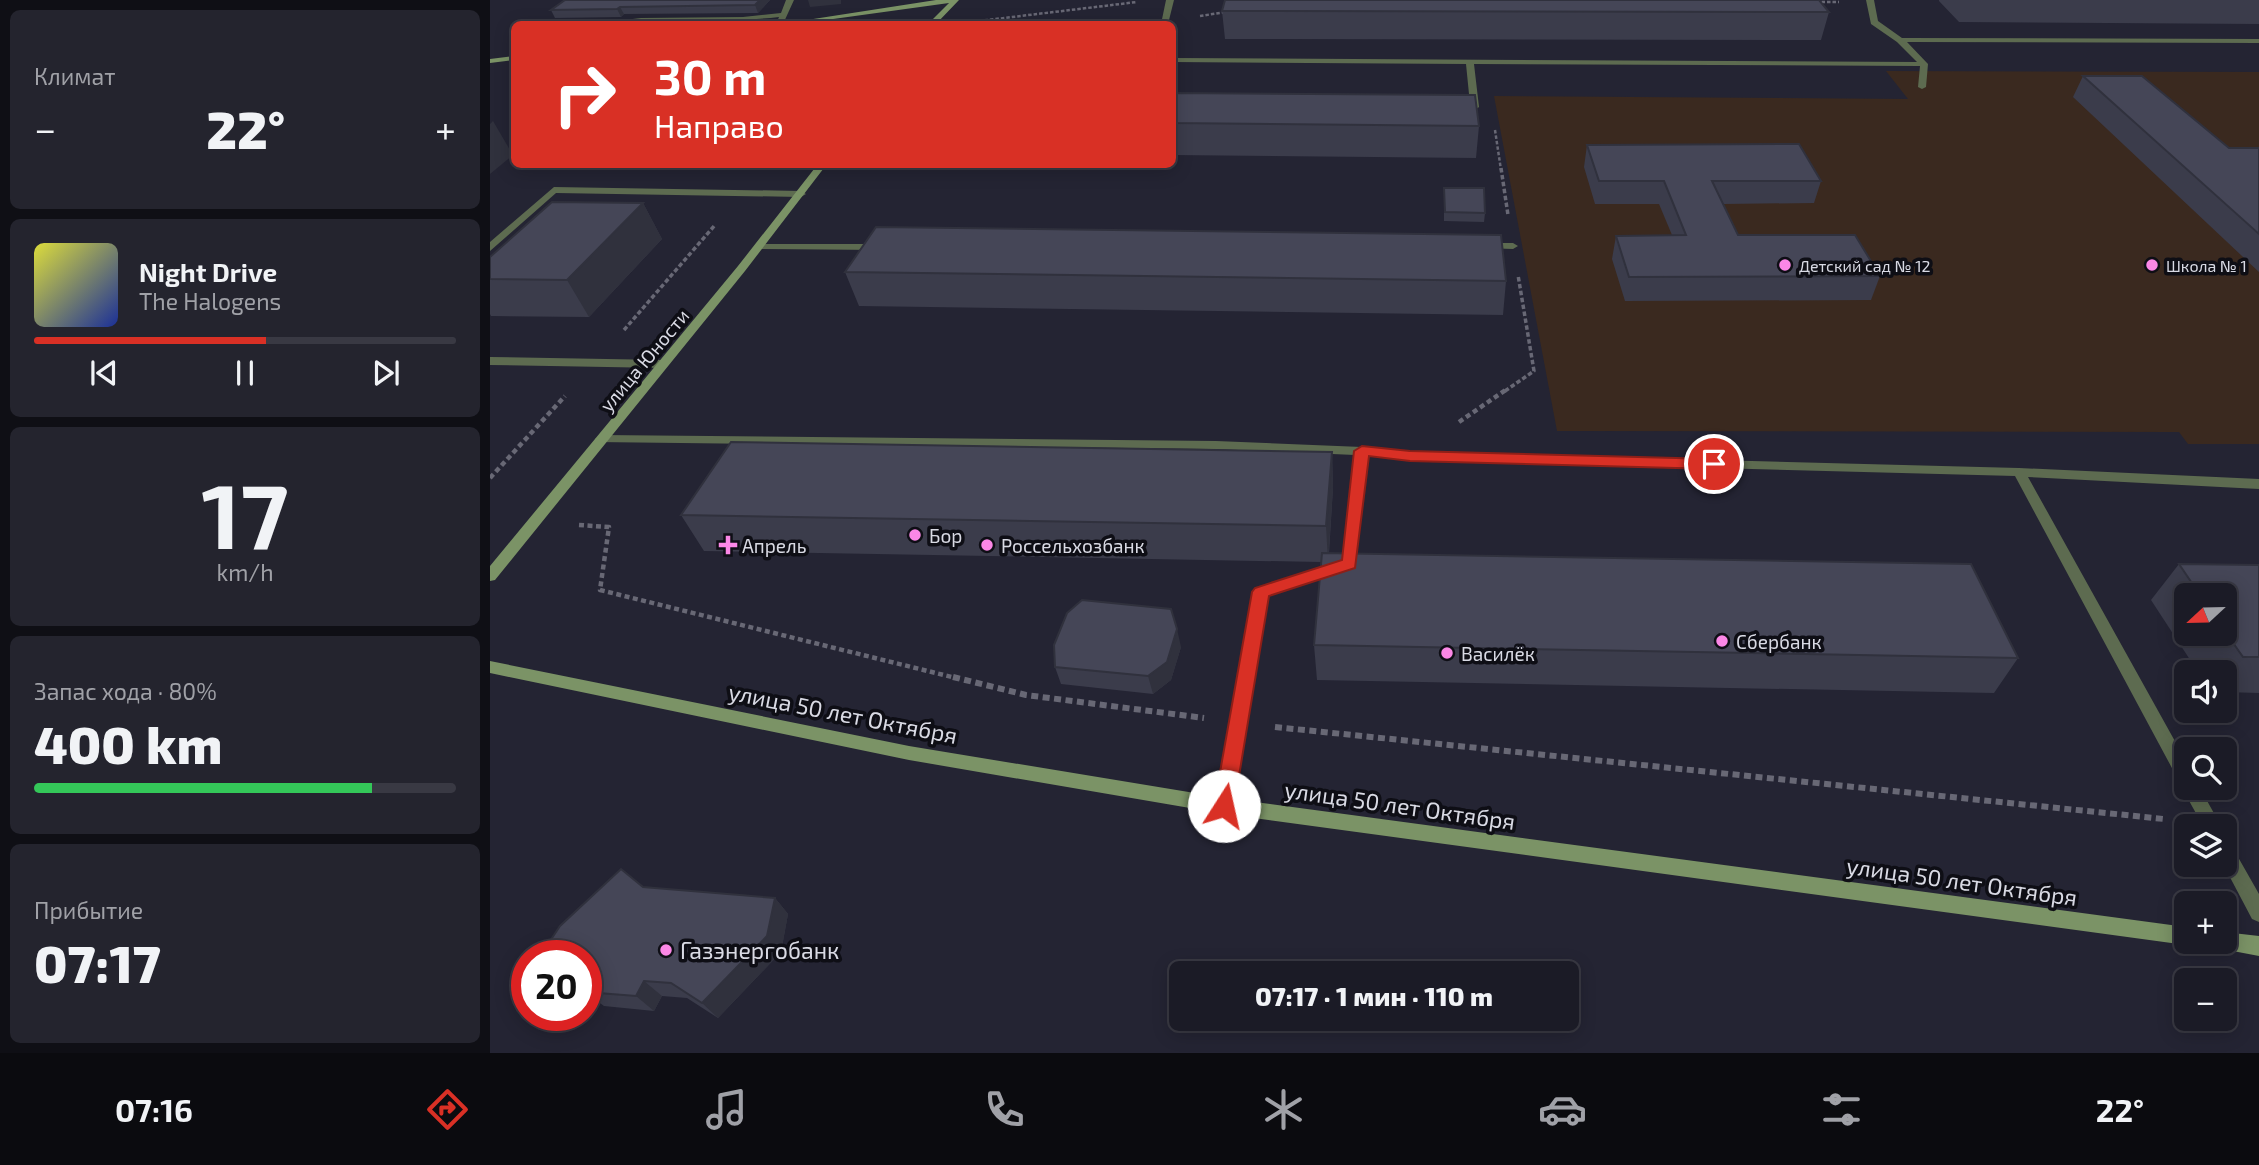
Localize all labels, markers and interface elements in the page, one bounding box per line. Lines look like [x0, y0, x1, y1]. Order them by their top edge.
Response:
text: 30 m [654, 46, 766, 105]
icon: right [539, 49, 630, 140]
text: Климат [34, 62, 115, 90]
text: 22° [206, 97, 285, 159]
text: − [34, 105, 56, 151]
text: + [435, 105, 456, 151]
text: Направо [654, 106, 784, 144]
text: Night Drive [139, 256, 277, 287]
place label: Детский сад № 12 [1799, 256, 1931, 275]
place label: Школа № 1 [2166, 256, 2247, 275]
marker: Детский сад № 12 [1777, 257, 1793, 273]
marker: Школа № 1 [2144, 257, 2160, 273]
text: The Halogens [139, 287, 281, 315]
street label: улица Юности [594, 304, 694, 417]
icon: previous [85, 354, 123, 392]
icon: pause [226, 354, 264, 392]
icon: next [367, 354, 405, 392]
pin [1684, 434, 1744, 494]
icon: arrive [1695, 445, 1733, 483]
text: 17 [201, 458, 289, 567]
place label: Бор [929, 524, 962, 547]
marker: Бор [907, 527, 923, 543]
place label: Апрель [742, 534, 807, 557]
place label: Россельхозбанк [1001, 534, 1145, 557]
marker: Апрель [720, 537, 736, 553]
marker: Россельхозбанк [979, 537, 995, 553]
text: km/h [216, 558, 274, 586]
north arrow [2174, 583, 2236, 646]
map controls [2174, 583, 2237, 1031]
place label: Сбербанк [1736, 630, 1822, 653]
marker: Сбербанк [1714, 633, 1730, 649]
place label: Василёк [1461, 642, 1535, 665]
marker: Василёк [1439, 645, 1455, 661]
button: sound [2174, 660, 2237, 723]
text: Запас хода · 80% [34, 677, 217, 705]
street label: улица 50 лет Октября [726, 677, 960, 750]
text: 400 km [34, 712, 222, 774]
button: search [2174, 737, 2237, 800]
position arrow [1187, 769, 1261, 843]
street label: улица 50 лет Октября [1283, 775, 1517, 836]
button: layers [2174, 814, 2237, 877]
street label: улица 50 лет Октября [1845, 851, 2079, 912]
button: + [2174, 891, 2237, 954]
text: Прибытие [34, 896, 143, 924]
text: 07:17 [34, 931, 161, 993]
place label: Газэнергобанк [680, 936, 839, 964]
speed limit sign: 20 [511, 940, 602, 1031]
marker: Газэнергобанк [658, 942, 674, 958]
button: − [2174, 968, 2237, 1031]
text: 07:17 · 1 мин · 110 m [1255, 980, 1493, 1011]
icon: directions [423, 1085, 472, 1134]
icon: music [702, 1085, 751, 1134]
icon: phone [980, 1085, 1029, 1134]
icon: climate [1259, 1085, 1308, 1134]
icon: car [1538, 1085, 1587, 1134]
icon: filters [1817, 1085, 1866, 1134]
text: 07:16 [115, 1090, 193, 1128]
text: 22° [2096, 1090, 2144, 1128]

